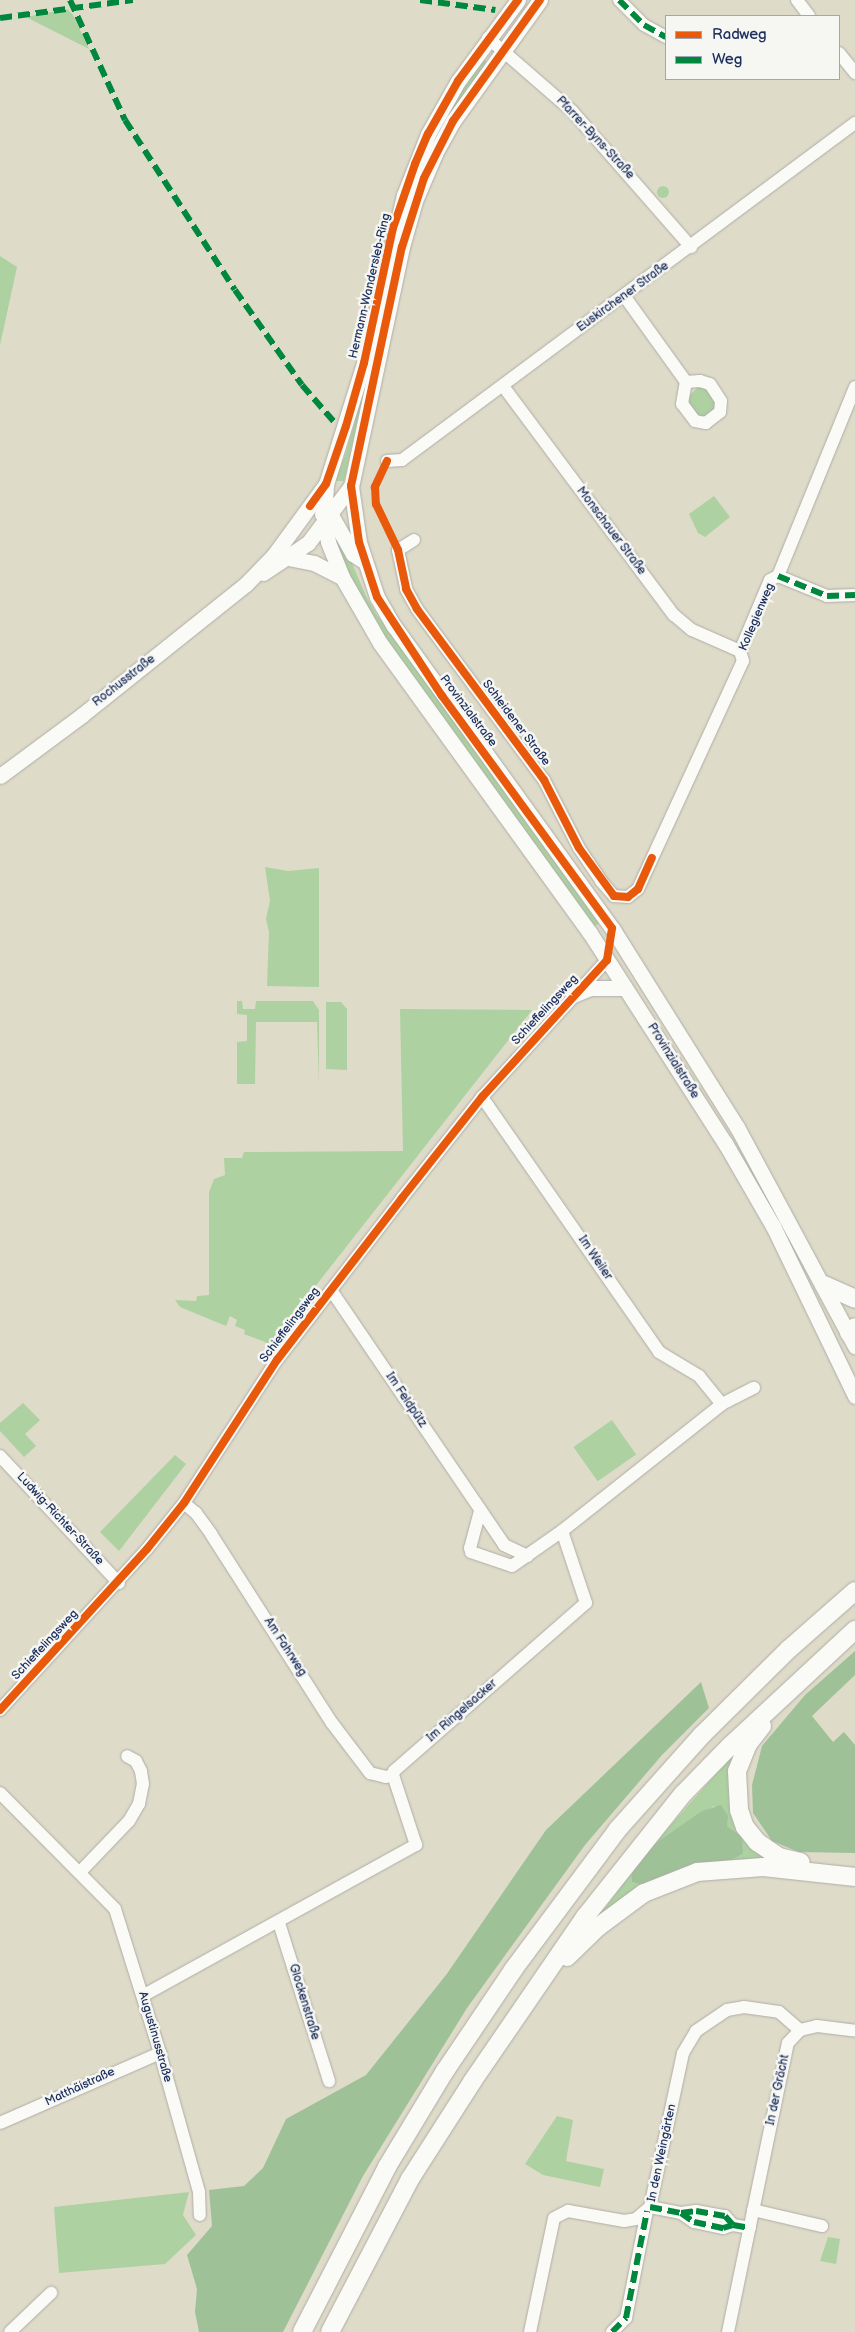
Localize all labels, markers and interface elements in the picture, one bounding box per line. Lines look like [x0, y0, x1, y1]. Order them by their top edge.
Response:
legend [665, 15, 840, 80]
text: Radweg [712, 25, 767, 44]
text: Weg [712, 50, 742, 69]
street label: Pfarrer-Byns-Straße [553, 94, 637, 182]
street label: Hermann-Wandersleb-Ring [346, 212, 394, 360]
street label: Euskirchener Straße [574, 259, 672, 335]
street label: Monschauer Straße [573, 484, 649, 578]
street label: Kollegienweg [736, 581, 778, 653]
street label: Rochusstraße [90, 652, 158, 710]
street label: Provinzialstraße [436, 672, 500, 750]
street label: Schleidener Straße [479, 677, 553, 769]
street label: Schieffelingsweg [509, 972, 581, 1048]
street label: Provinzialstraße [644, 1021, 702, 1101]
street label: Im Weiler [575, 1233, 615, 1283]
street label: Schieffelingsweg [257, 1285, 323, 1365]
street label: Im Feldpütz [382, 1370, 430, 1430]
street label: Ludwig-Richter-Straße [13, 1470, 107, 1568]
street label: Schieffelingsweg [9, 1607, 81, 1683]
street label: Am Fahrweg [261, 1615, 309, 1679]
street label: Im Ringelsacker [424, 1677, 500, 1745]
street label: Glockenstraße [286, 1962, 322, 2042]
street label: Augustinusstraße [135, 1990, 175, 2084]
street label: In der Grächt [763, 2053, 793, 2127]
street label: Matthäistraße [43, 2065, 117, 2109]
street label: In den Weingärten [645, 2103, 679, 2203]

